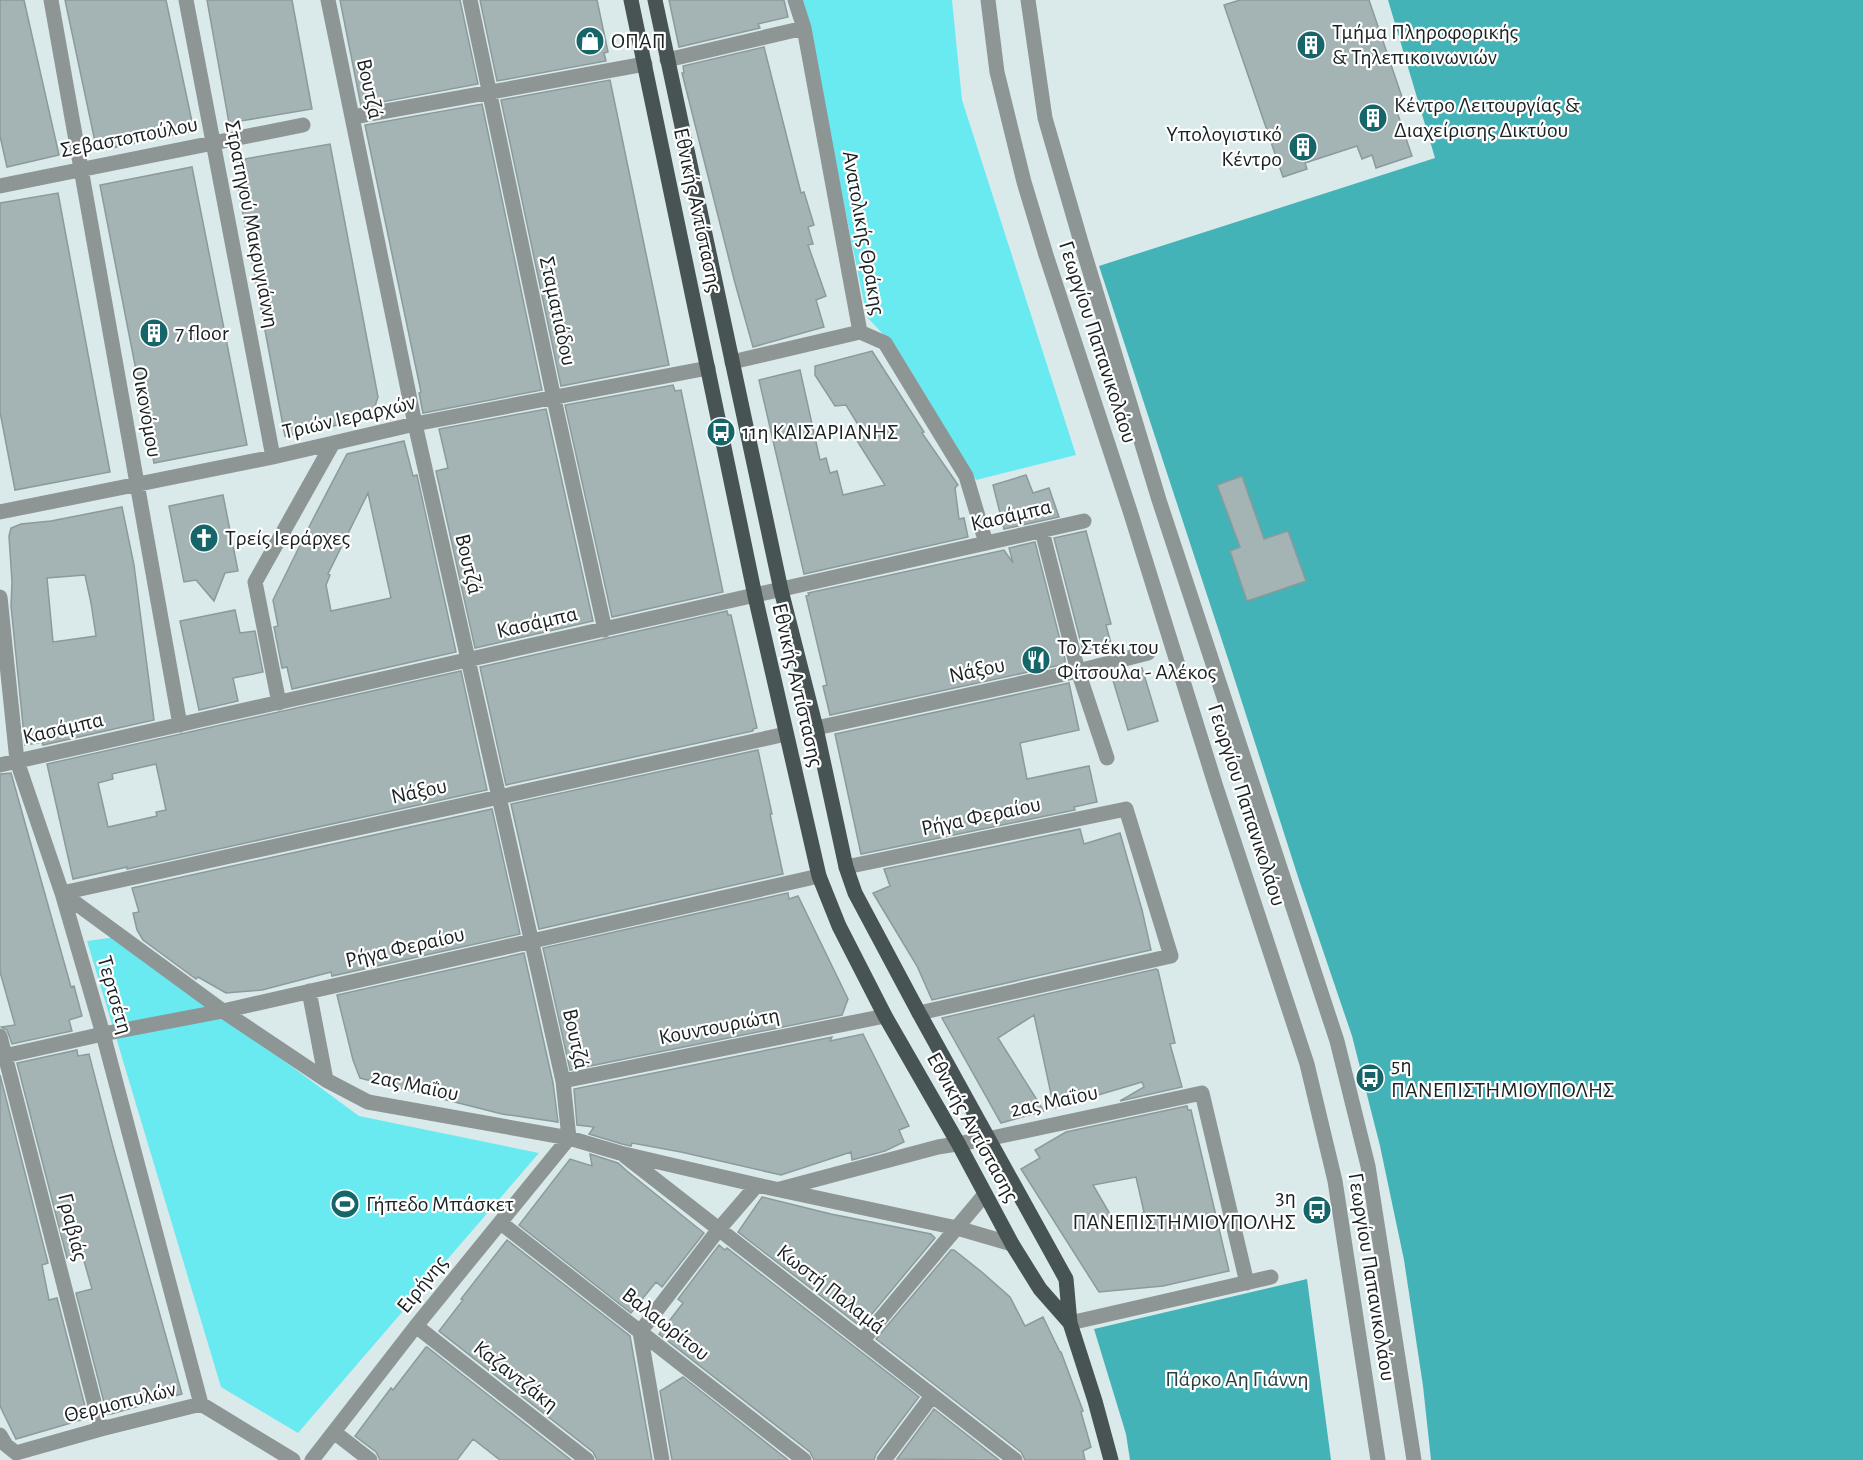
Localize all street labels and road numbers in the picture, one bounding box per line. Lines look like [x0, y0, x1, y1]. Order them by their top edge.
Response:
street label: Βουτζά [353, 57, 387, 121]
street label: Σεβαστοπούλου [58, 113, 200, 161]
street label: Στρατηγού Μακρυγιάννη [221, 118, 283, 330]
street label: Εθνικής Αντίστασης [670, 126, 726, 294]
street label: Ανατολικής Θράκης [839, 149, 889, 317]
street label: Γεωργίου Παπανικολάου [1055, 238, 1141, 446]
street label: Σταματιάδου [536, 254, 580, 368]
street label: Οικονόμου [128, 365, 166, 459]
street label: Τριών Ιεραρχών [280, 391, 418, 443]
street label: Κασάμπα [968, 495, 1054, 535]
street label: Βουτζά [451, 532, 487, 596]
street label: Εθνικής Αντίστασης [768, 601, 828, 769]
street label: Κασάμπα [494, 602, 580, 642]
street label: Νάξου [947, 653, 1007, 688]
street label: Γεωργίου Παπανικολάου [1204, 701, 1290, 909]
street label: Κασάμπα [20, 708, 106, 748]
street label: Νάξου [389, 774, 449, 809]
street label: Ρήγα Φεραίου [919, 793, 1043, 839]
street label: Ρήγα Φεραίου [343, 923, 467, 971]
street label: Τερτσέτη [93, 953, 137, 1037]
street label: Κουντουριώτη [657, 1004, 781, 1048]
street label: Βουτζά [559, 1007, 593, 1071]
street label: Εθνικής Αντίστασης [923, 1048, 1023, 1206]
street label: 2ας Μαΐου [369, 1065, 461, 1105]
street label: 2ας Μαΐου [1008, 1081, 1100, 1121]
street label: Γεωργίου Παπανικολάου [1345, 1171, 1399, 1383]
street label: Γραβιάς [54, 1191, 92, 1263]
street label: Κωστή Παλαμά [773, 1240, 889, 1338]
street label: Ειρήνης [392, 1251, 452, 1317]
street label: Βαλαωρίτου [618, 1283, 714, 1365]
street label: Καζαντζάκη [469, 1336, 563, 1416]
street label: Θερμοπυλών [62, 1377, 178, 1427]

